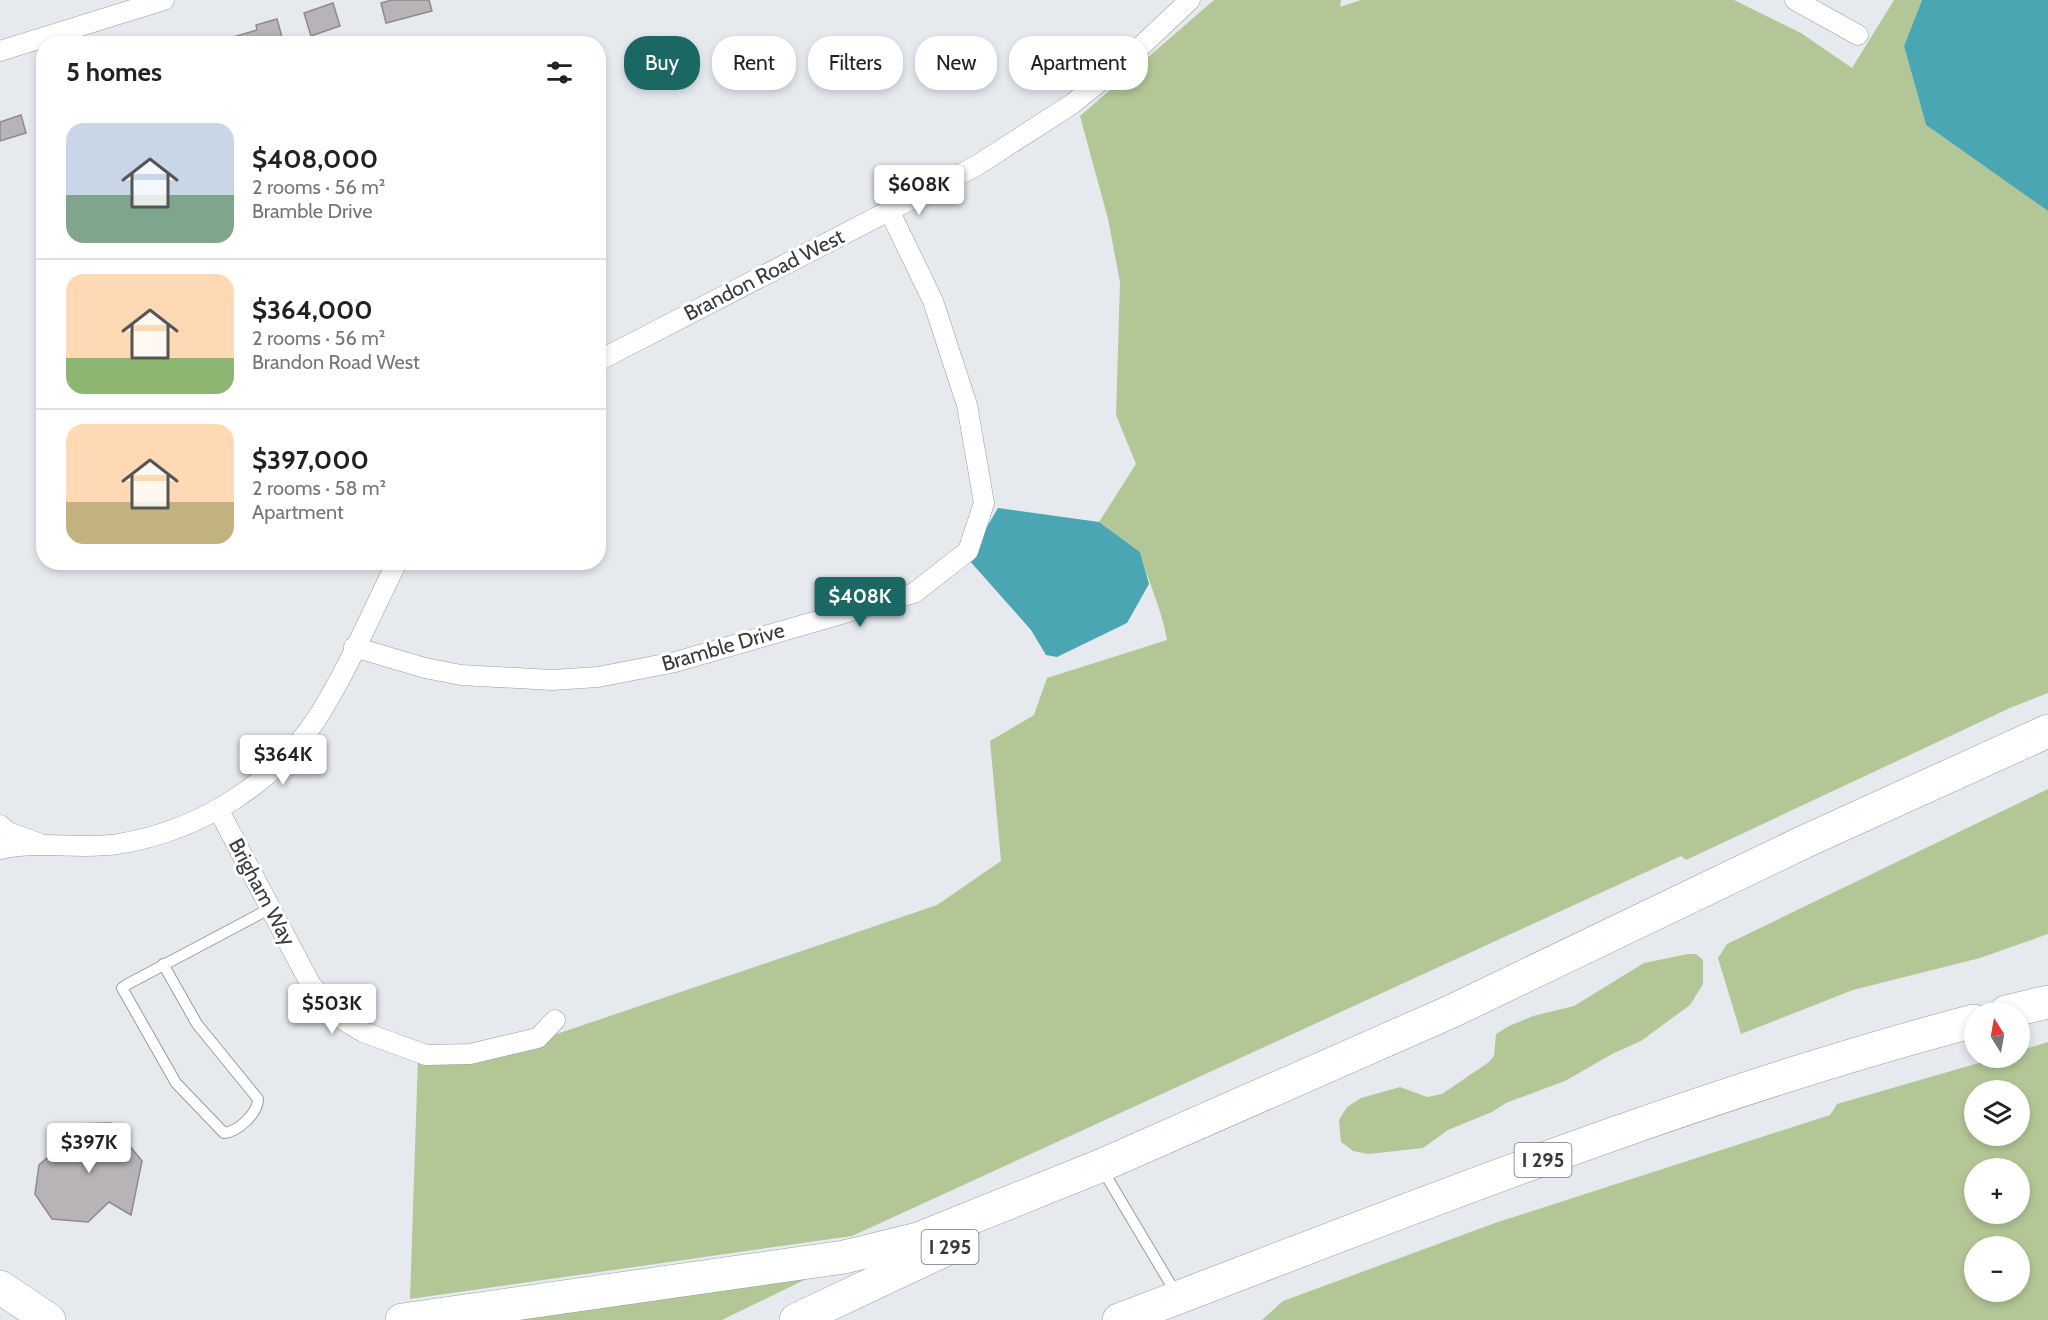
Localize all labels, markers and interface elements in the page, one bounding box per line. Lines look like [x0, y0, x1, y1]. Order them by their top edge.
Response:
chip: Buy [624, 36, 700, 90]
chip: Rent [712, 36, 796, 90]
chip: Filters [808, 36, 903, 90]
chip: New [915, 36, 997, 90]
chip: Apartment [1009, 36, 1148, 90]
text: 5 homes [66, 56, 162, 88]
icon: filters [543, 56, 576, 89]
text: $408,000 [252, 143, 378, 175]
icon: home [114, 147, 186, 219]
pin: $608K [877, 165, 961, 216]
text: $608K [888, 172, 950, 196]
text: 2 rooms · 56 m² [252, 175, 385, 199]
text: Bramble Drive [252, 199, 372, 223]
street label: Brandon Road West [680, 223, 848, 326]
text: $364,000 [252, 294, 373, 326]
icon: home [114, 298, 186, 370]
text: 2 rooms · 56 m² [252, 326, 385, 350]
text: Brandon Road West [252, 350, 420, 374]
text: $397,000 [252, 444, 369, 476]
icon: home [114, 448, 186, 520]
text: 2 rooms · 58 m² [252, 476, 386, 500]
text: Apartment [252, 500, 344, 524]
pin: $408K [818, 577, 902, 628]
text: $408K [829, 584, 891, 608]
street label: Bramble Drive [659, 617, 787, 676]
pin: $364K [241, 735, 325, 786]
text: $364K [254, 742, 312, 766]
street label: Brigham Way [224, 834, 301, 950]
pin: $503K [290, 984, 374, 1035]
text: $503K [302, 991, 362, 1015]
north arrow [1964, 1002, 2030, 1068]
map controls [1964, 1002, 2030, 1302]
button: layers [1964, 1080, 2030, 1146]
pin: $397K [47, 1123, 131, 1174]
text: $397K [61, 1130, 117, 1154]
road number: I 295 [1514, 1143, 1572, 1177]
button: + [1964, 1158, 2030, 1224]
road number: I 295 [922, 1230, 978, 1264]
button: − [1964, 1236, 2030, 1302]

